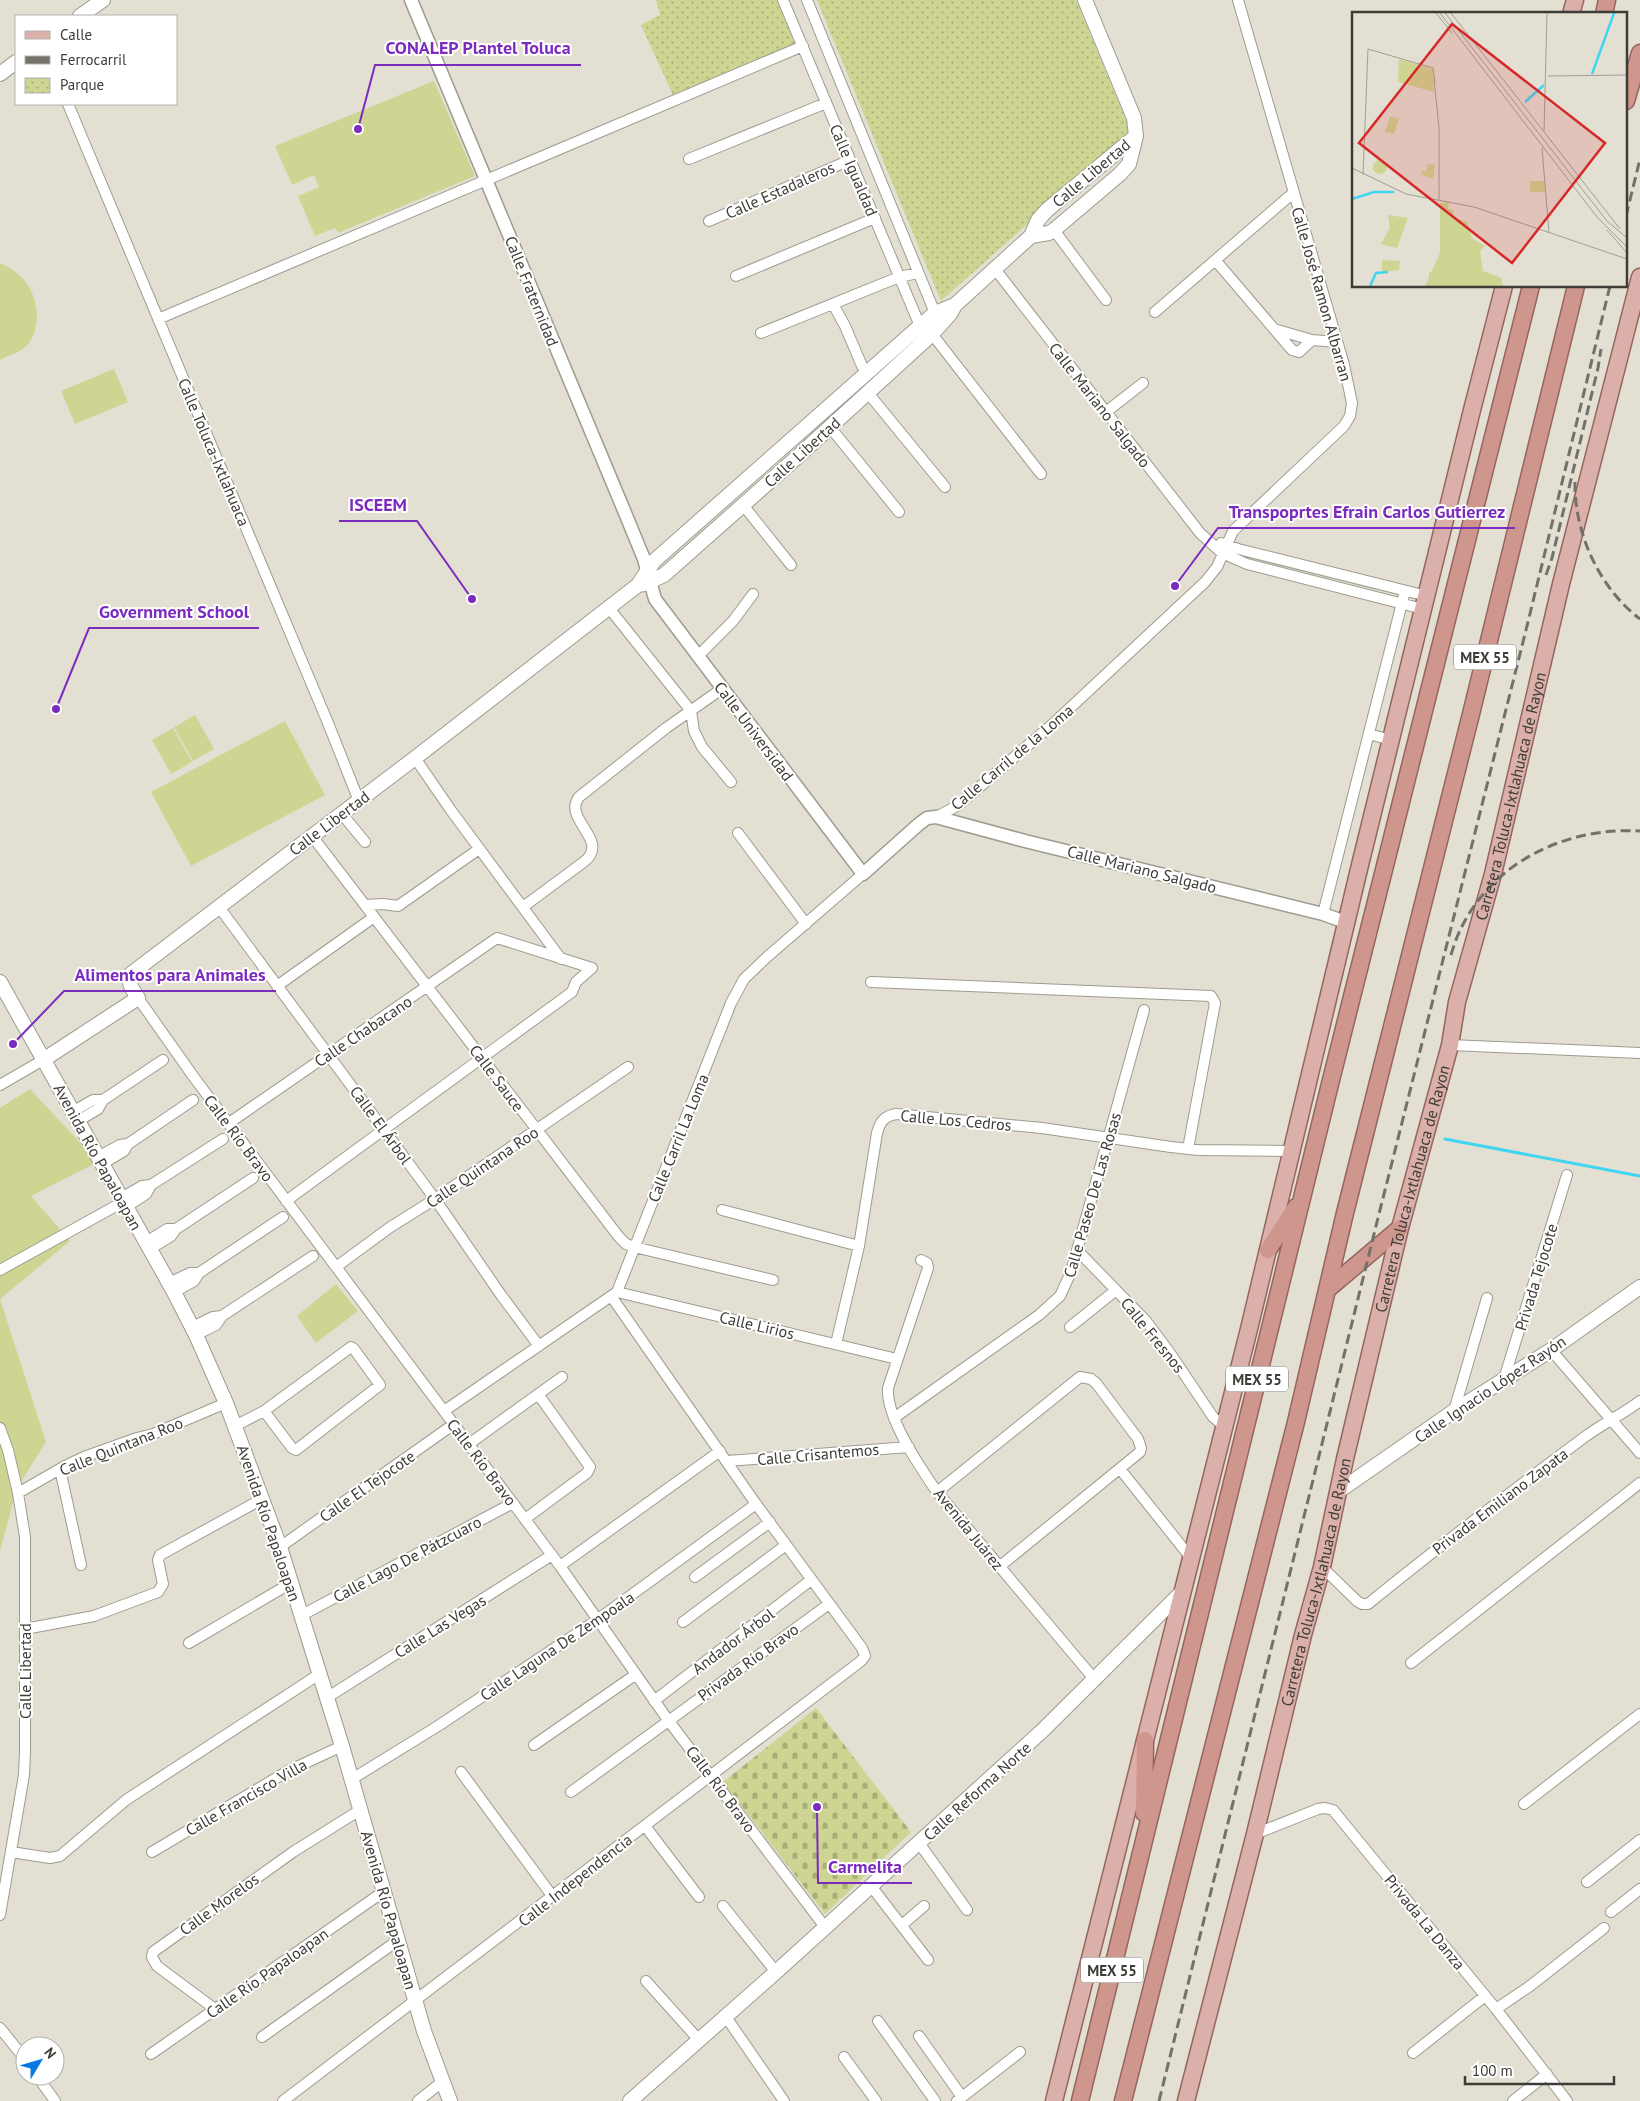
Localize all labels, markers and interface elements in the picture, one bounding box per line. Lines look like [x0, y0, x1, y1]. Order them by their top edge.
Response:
inset map [1352, 12, 1628, 288]
legend [15, 15, 178, 105]
text: Calle [60, 25, 92, 44]
callout: CONALEP Plantel Toluca [375, 32, 581, 65]
text: CONALEP Plantel Toluca [385, 36, 571, 59]
text: Ferrocarril [60, 50, 127, 69]
text: Parque [60, 75, 104, 94]
street label: Calle Igualdad [826, 121, 882, 219]
street label: Calle Libertad [1048, 135, 1134, 211]
street label: Calle Estadaleros [722, 157, 838, 223]
street label: Calle José Ramon Albarran [1288, 205, 1356, 383]
street label: Calle Fraternidad [501, 233, 563, 349]
street label: Calle Mariano Salgado [1045, 338, 1155, 472]
street label: Calle Toluca-Ixtlahuaca [174, 375, 254, 529]
street label: Calle Libertad [760, 413, 844, 491]
callout: ISCEEM [339, 488, 417, 521]
text: ISCEEM [349, 493, 407, 516]
callout: Transpoprtes Efrain Carlos Gutierrez [1218, 495, 1515, 528]
text: Transpoprtes Efrain Carlos Gutierrez [1229, 500, 1505, 523]
callout: Government School [89, 595, 259, 628]
text: Government School [99, 600, 250, 623]
road number: MEX 55 [1454, 644, 1516, 670]
street label: Carretera Toluca-Ixtlahuaca de Rayon [1470, 670, 1550, 923]
street label: Calle Universidad [710, 677, 798, 785]
street label: Calle Carril de la Loma [947, 700, 1077, 814]
street label: Calle Libertad [285, 786, 373, 860]
street label: Calle Mariano Salgado [1065, 841, 1219, 897]
callout: Alimentos para Animales [64, 958, 276, 991]
text: Alimentos para Animales [74, 963, 266, 986]
street label: Calle Chabacano [310, 991, 416, 1071]
street label: Calle Sauce [465, 1041, 529, 1115]
street label: Carretera Toluca-Ixtlahuaca de Rayon [1370, 1063, 1454, 1314]
street label: Calle Carril La Loma [643, 1071, 713, 1205]
street label: Avenida Río Papaloapan [49, 1080, 147, 1234]
street label: Calle El Árbol [346, 1082, 416, 1168]
street label: Calle Río Bravo [200, 1091, 278, 1185]
street label: Calle Los Cedros [900, 1105, 1013, 1135]
street label: Calle Paseo De Las Rosas [1059, 1110, 1125, 1280]
street label: Calle Quintana Roo [422, 1122, 542, 1212]
street label: Privada Tejocote [1510, 1221, 1562, 1333]
street label: Calle Fresnos [1117, 1293, 1190, 1377]
street label: Calle Lirios [718, 1307, 797, 1343]
street label: Calle Ignacio López Rayón [1411, 1331, 1569, 1447]
road number: MEX 55 [1226, 1366, 1288, 1392]
street label: Calle Quintana Roo [56, 1412, 186, 1480]
street label: Calle Río Bravo [443, 1415, 521, 1509]
street label: Calle Crisantemos [756, 1439, 880, 1469]
street label: Avenida Río Papaloapan [233, 1442, 305, 1604]
street label: Privada Emiliano Zapata [1428, 1443, 1572, 1559]
street label: Calle El Tejocote [315, 1446, 419, 1526]
street label: Carretera Toluca-Ixtlahuaca de Rayon [1276, 1456, 1355, 1708]
street label: Avenida Juárez [930, 1484, 1008, 1574]
street label: Calle Lago De Pátzcuaro [329, 1511, 485, 1607]
street label: Calle Laguna De Zempoala [476, 1587, 638, 1705]
street label: Calle Las Vegas [390, 1590, 490, 1662]
street label: Andador Árbol [688, 1603, 778, 1678]
street label: Privada Río Bravo [694, 1619, 802, 1705]
street label: Calle Libertad [15, 1623, 35, 1719]
street label: Calle Reforma Norte [919, 1737, 1035, 1845]
street label: Calle Río Bravo [682, 1742, 760, 1836]
street label: Calle Francisco Villa [182, 1754, 310, 1840]
street label: Avenida Río Papaloapan [357, 1828, 421, 1992]
street label: Calle Independencia [514, 1829, 636, 1931]
callout: Carmelita [818, 1850, 912, 1883]
text: Carmelita [828, 1855, 902, 1878]
street label: Calle Morelos [175, 1868, 263, 1940]
street label: Privada La Danza [1380, 1870, 1470, 1974]
street label: Calle Río Papaloapan [202, 1923, 332, 2023]
road number: MEX 55 [1081, 1958, 1143, 1982]
north arrow [15, 2036, 65, 2086]
text: N [40, 2044, 60, 2062]
scale bar [1465, 2054, 1614, 2086]
text: 100 m [1472, 2061, 1513, 2080]

